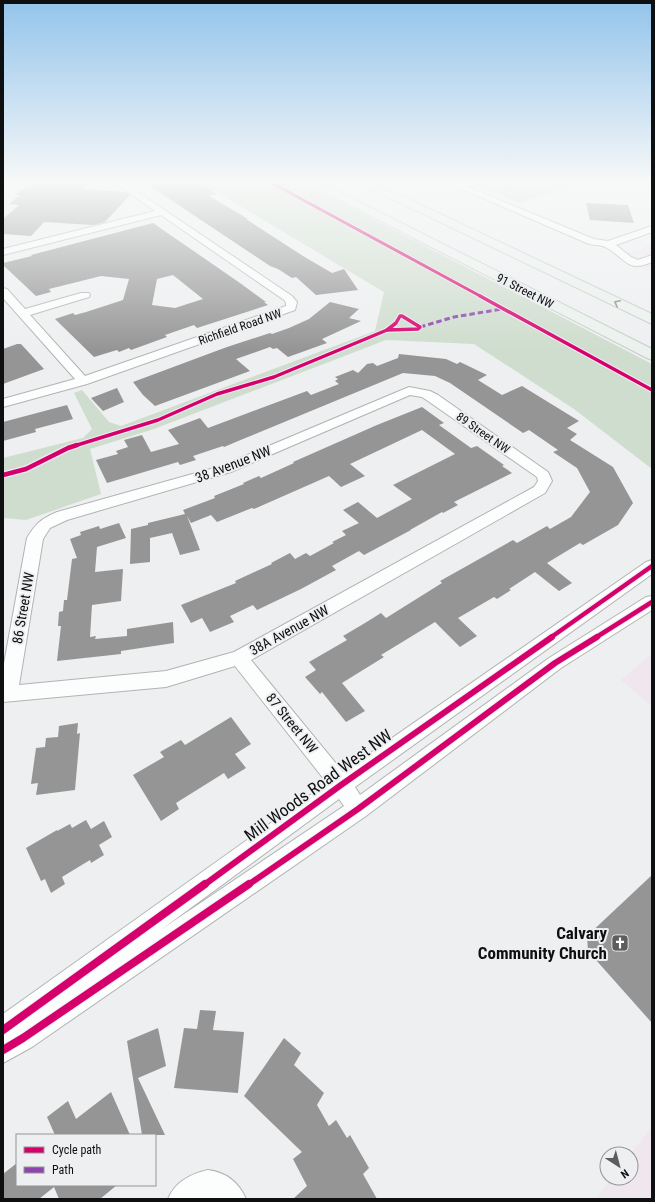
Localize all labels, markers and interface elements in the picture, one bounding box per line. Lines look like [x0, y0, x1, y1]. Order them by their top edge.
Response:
street label: 91 Street NW [494, 271, 556, 311]
one-way arrow [614, 301, 621, 308]
street label: Richfield Road NW [197, 306, 283, 348]
street label: 89 Street NW [454, 409, 512, 457]
street label: 38 Avenue NW [193, 442, 273, 486]
street label: 86 Street NW [9, 571, 37, 645]
street label: 38A Avenue NW [247, 602, 332, 658]
street label: 87 Street NW [263, 690, 321, 756]
street label: Mill Woods Road West NW [240, 725, 396, 845]
place label: Calvary Community Church [478, 923, 607, 963]
church icon: Calvary Community Church [610, 933, 630, 953]
legend [16, 1134, 156, 1186]
text: Cycle path [52, 1143, 102, 1157]
north arrow [599, 1146, 639, 1186]
text: Path [52, 1163, 74, 1177]
text: N [618, 1166, 631, 1181]

